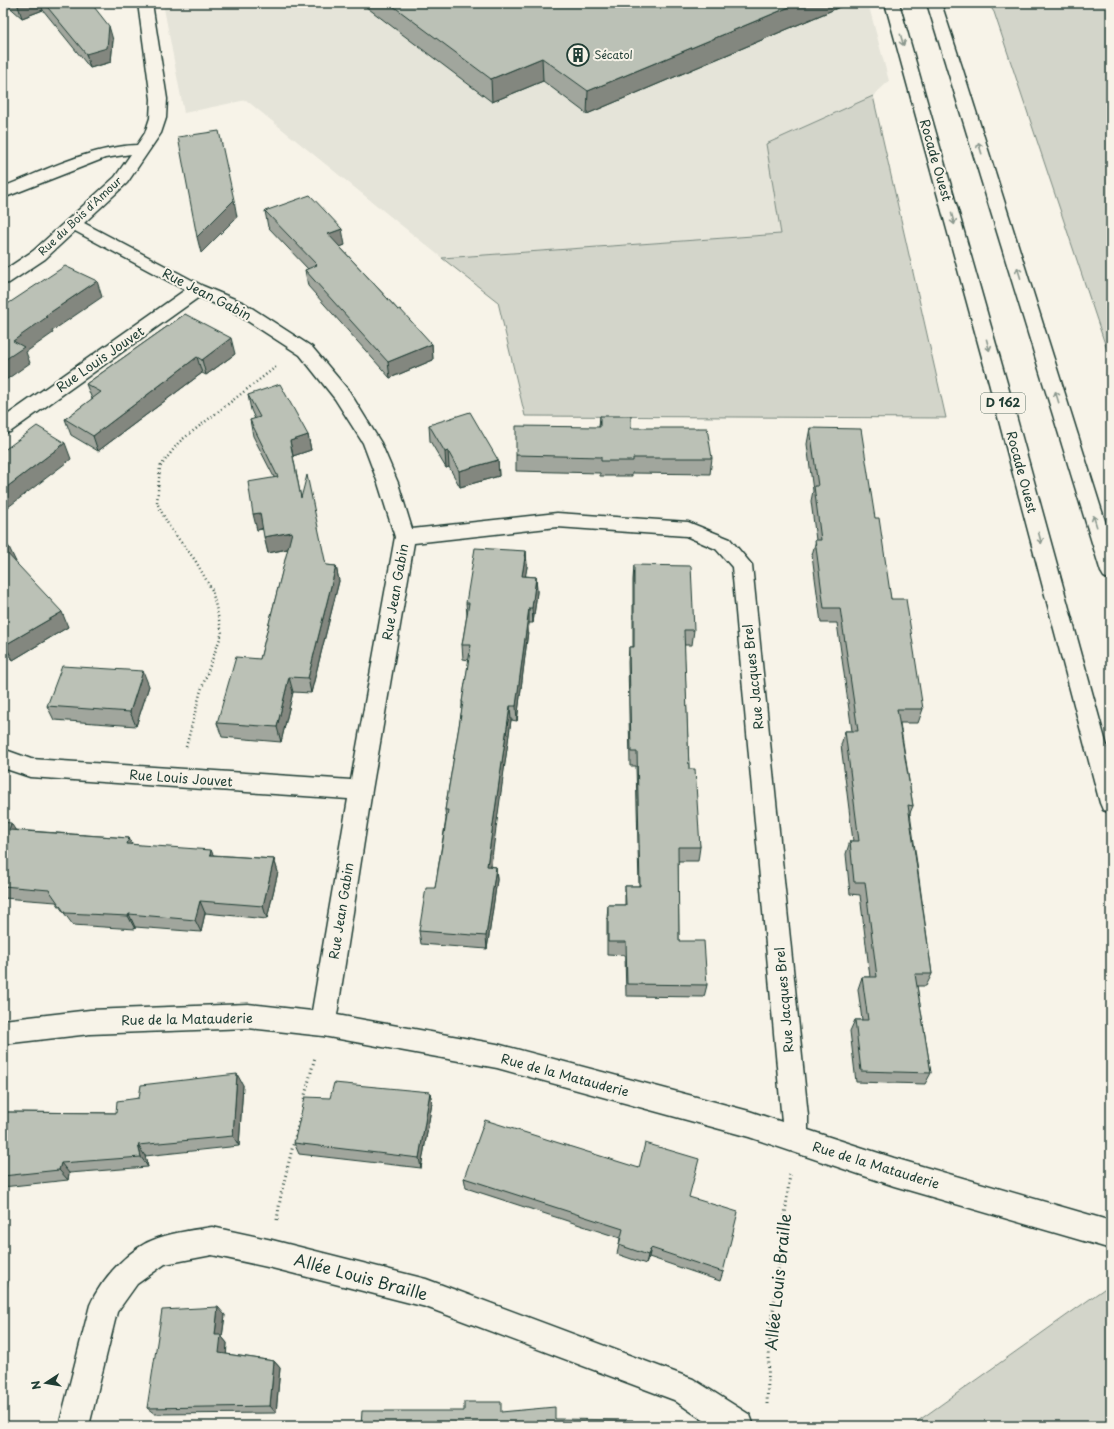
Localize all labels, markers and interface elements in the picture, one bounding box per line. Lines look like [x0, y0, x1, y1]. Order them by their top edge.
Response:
one-way arrow [899, 34, 907, 47]
building icon: Sécatol [565, 42, 591, 68]
place label: Sécatol [594, 46, 633, 63]
street label: Rocade Ouest [916, 117, 957, 203]
one-way arrow [976, 142, 983, 155]
street label: Rue du Bois d'Amour [34, 172, 126, 259]
one-way arrow [950, 213, 957, 226]
street label: Rue Jean Gabin [159, 263, 255, 324]
one-way arrow [1015, 266, 1022, 279]
street label: Rue Louis Jouvet [52, 321, 148, 396]
one-way arrow [984, 338, 992, 351]
one-way arrow [1053, 391, 1060, 404]
road number: D 162 [981, 393, 1025, 413]
street label: Rocade Ouest [1002, 429, 1043, 515]
one-way arrow [1091, 515, 1098, 528]
one-way arrow [1037, 531, 1044, 544]
street label: Rue Jean Gabin [377, 542, 412, 642]
street label: Rue Jacques Brel [738, 623, 767, 731]
street label: Rue Louis Jouvet [129, 764, 233, 791]
street label: Rue Jean Gabin [323, 861, 358, 961]
street label: Rue Jacques Brel [769, 947, 798, 1054]
street label: Rue de la Matauderie [121, 1008, 253, 1029]
street label: Rue de la Matauderie [499, 1048, 631, 1101]
street label: Rue de la Matauderie [810, 1136, 942, 1193]
street label: Allée Louis Braille [758, 1212, 796, 1351]
street label: Allée Louis Braille [292, 1247, 431, 1305]
north arrow [26, 1363, 66, 1403]
text: N [26, 1379, 45, 1391]

